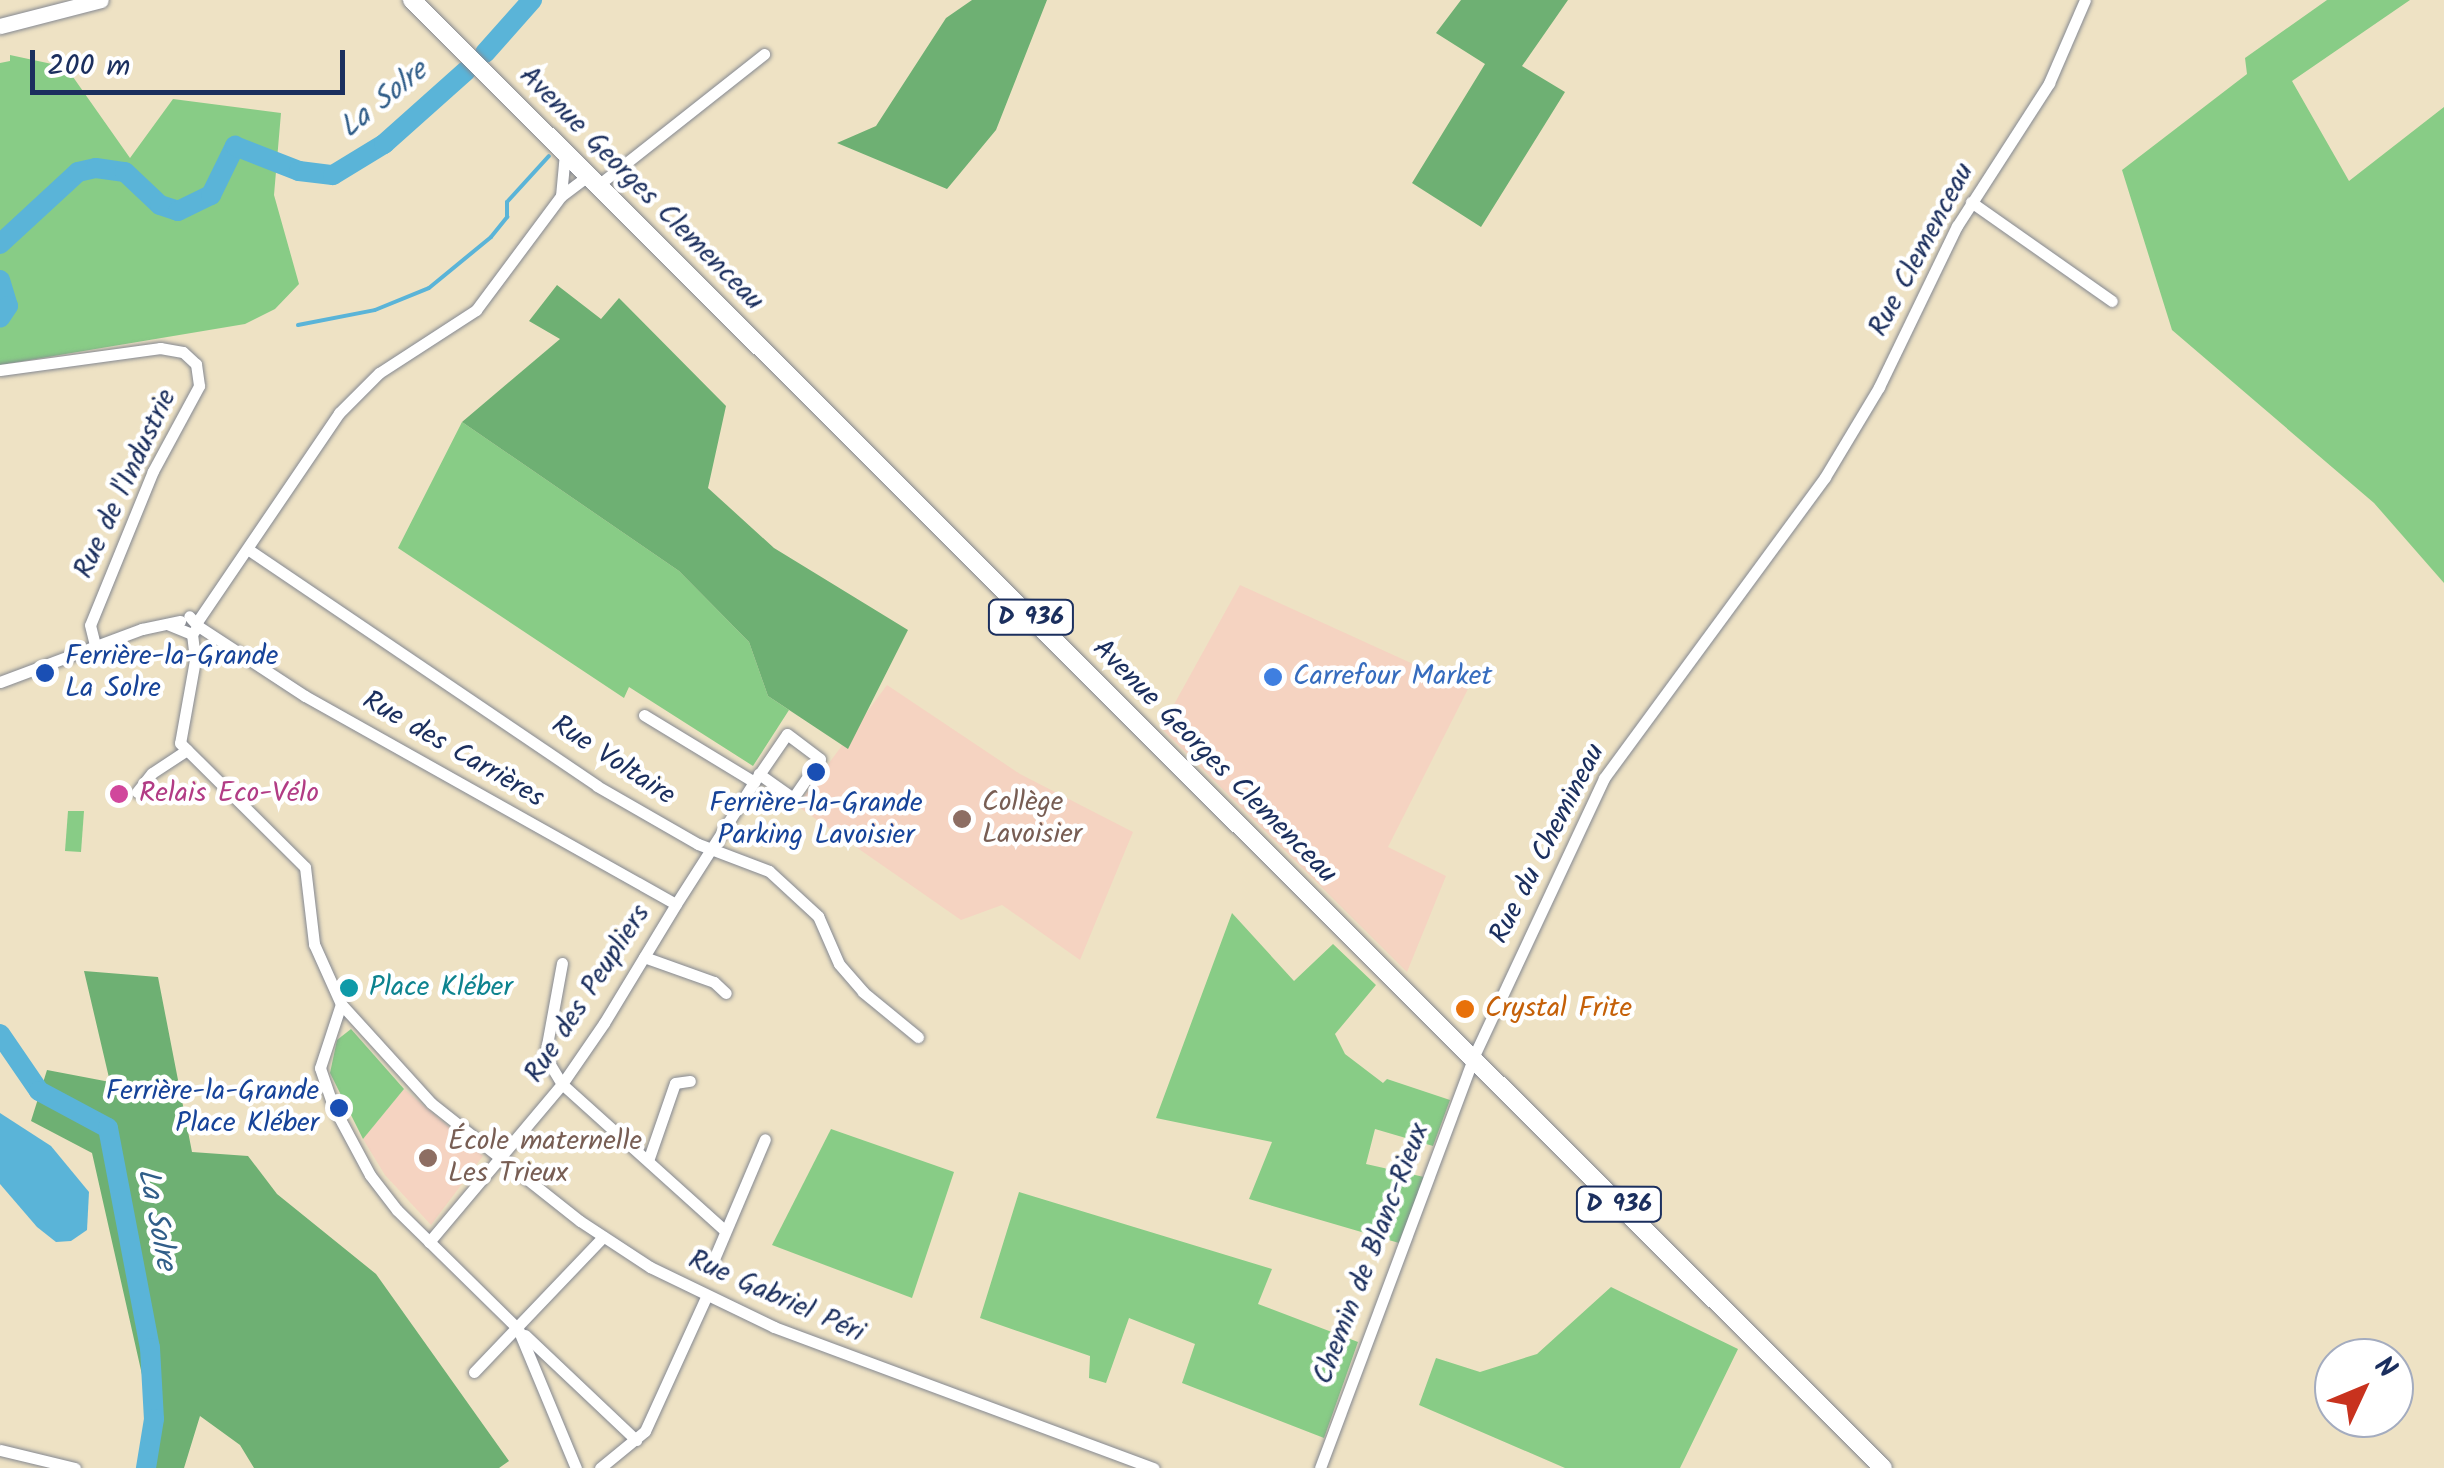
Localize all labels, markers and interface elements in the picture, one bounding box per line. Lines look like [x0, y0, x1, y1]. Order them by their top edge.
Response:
scale bar [35, 30, 350, 92]
text: 200 m [47, 43, 130, 91]
water label: La Solre [333, 54, 435, 146]
street label: Avenue Georges Clemenceau [512, 60, 770, 318]
street label: Rue Clemenceau [1862, 158, 1982, 342]
street label: Rue de l'Industrie [68, 384, 184, 584]
road number: D 936 [986, 597, 1076, 637]
street label: Avenue Georges Clemenceau [1085, 633, 1343, 891]
place label: Ferrière-la-Grande La Solre [65, 640, 278, 706]
place label: Carrefour Market [1293, 660, 1492, 694]
marker: Ferrière-la-Grande La Solre [34, 662, 56, 684]
marker: Carrefour Market [1262, 666, 1284, 688]
street label: Rue des Carrières [356, 684, 550, 816]
street label: Rue Voltaire [545, 709, 681, 813]
street label: Rue du Chemineau [1483, 738, 1613, 950]
marker: Ferrière-la-Grande Parking Lavoisier [805, 761, 827, 783]
place label: Relais Eco-Vélo [139, 777, 319, 811]
marker: Relais Eco-Vélo [108, 783, 130, 805]
place label: Collège Lavoisier [982, 786, 1082, 852]
place label: Ferrière-la-Grande Parking Lavoisier [709, 787, 923, 853]
marker: Collège Lavoisier [951, 808, 973, 830]
street label: Rue des Peupliers [518, 899, 658, 1089]
place label: Place Kléber [369, 971, 513, 1005]
marker: Place Kléber [338, 977, 360, 999]
place label: Crystal Frite [1485, 992, 1632, 1026]
marker: Crystal Frite [1454, 998, 1476, 1020]
place label: Ferrière-la-Grande Place Kléber [106, 1075, 319, 1141]
marker: Ferrière-la-Grande Place Kléber [328, 1097, 350, 1119]
street label: Chemin de Blanc-Rieux [1307, 1119, 1437, 1389]
place label: École maternelle Les Trieux [448, 1125, 642, 1191]
marker: École maternelle Les Trieux [417, 1147, 439, 1169]
water label: La Solre [129, 1165, 183, 1273]
road number: D 936 [1574, 1184, 1664, 1224]
street label: Rue Gabriel Péri [683, 1243, 869, 1351]
north arrow [2314, 1338, 2414, 1438]
text: N [2362, 1346, 2407, 1390]

